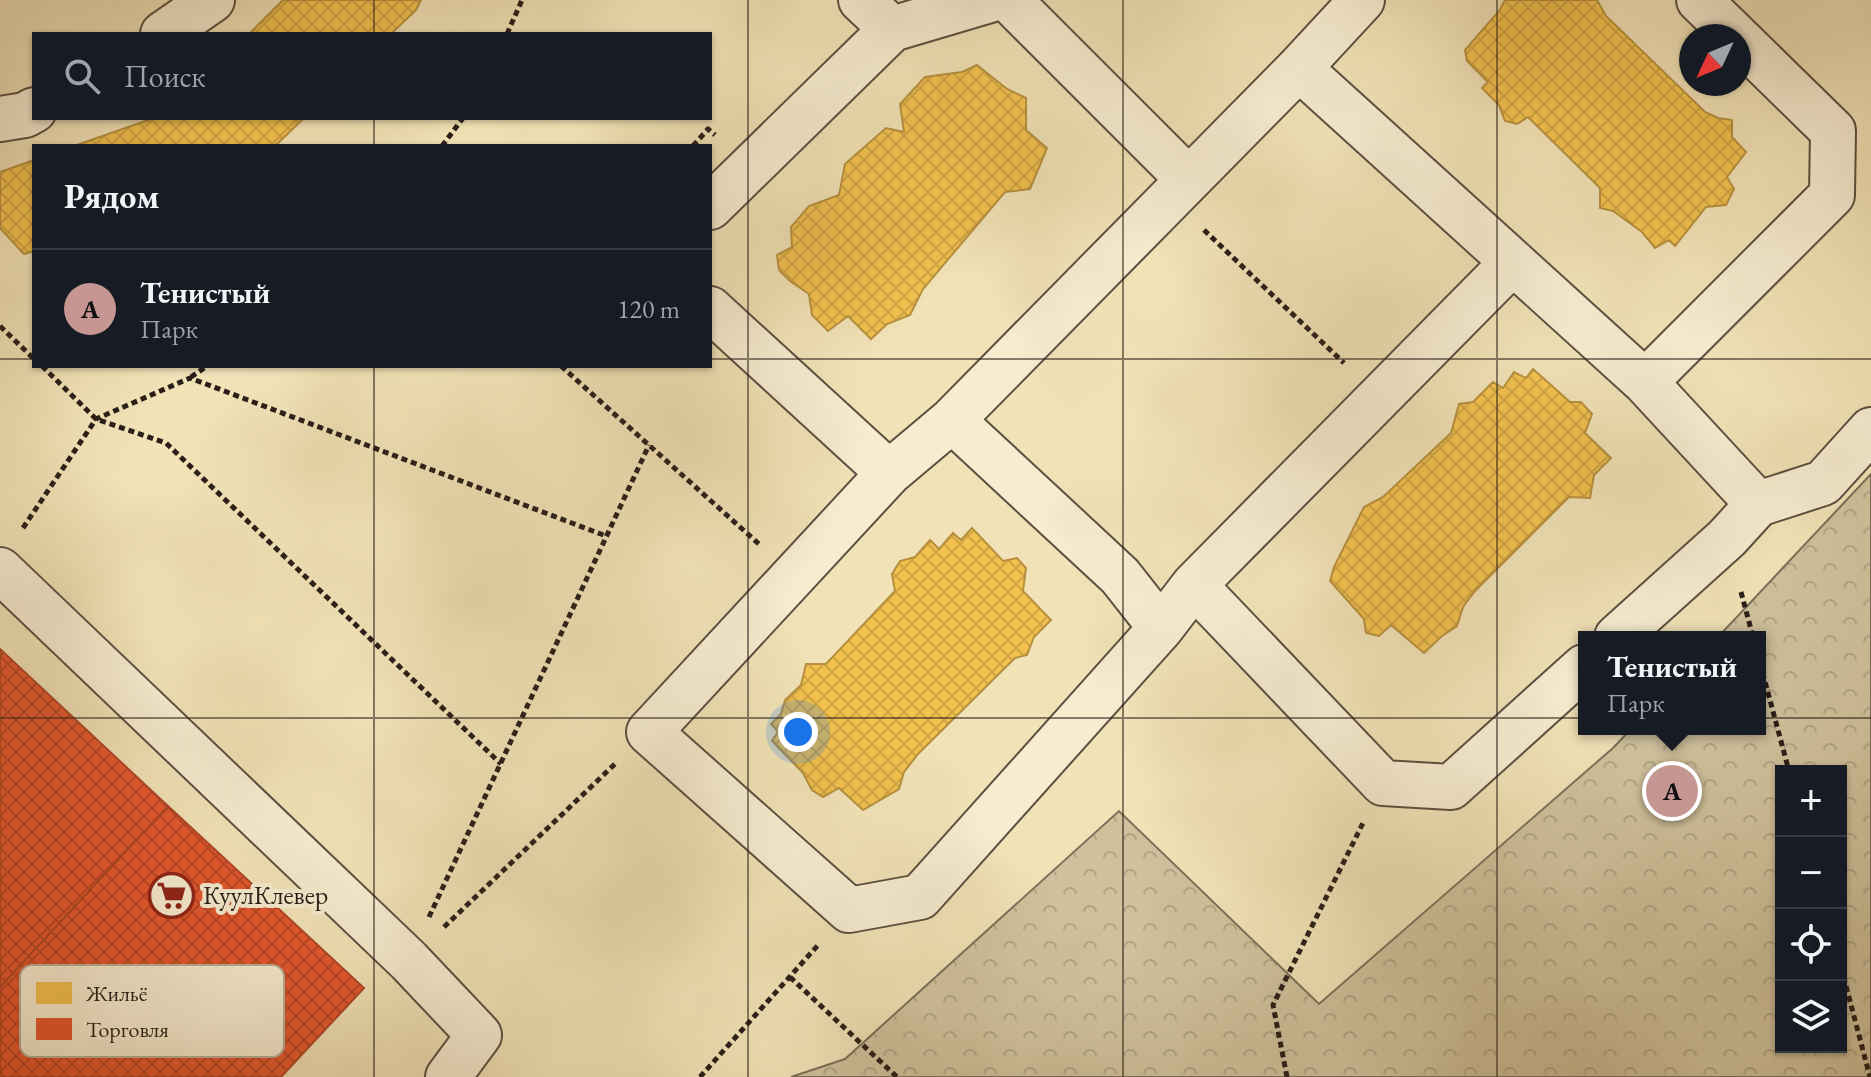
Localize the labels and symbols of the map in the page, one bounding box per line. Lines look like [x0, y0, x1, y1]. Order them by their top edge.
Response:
north arrow [1679, 24, 1751, 96]
your location [778, 712, 818, 752]
pin: A [1646, 761, 1698, 821]
supermarket icon: КуулКлевер [148, 871, 196, 919]
place label: КуулКлевер [203, 878, 328, 912]
legend [20, 965, 284, 1057]
text: Жильё [85, 979, 148, 1008]
text: Торговля [86, 1015, 169, 1044]

